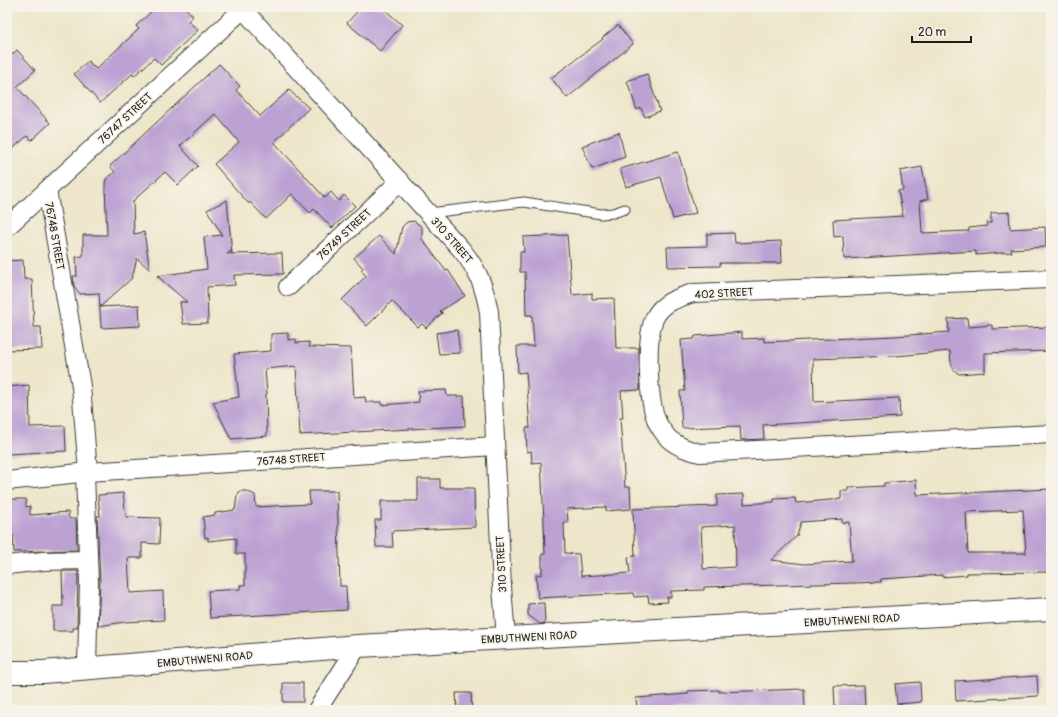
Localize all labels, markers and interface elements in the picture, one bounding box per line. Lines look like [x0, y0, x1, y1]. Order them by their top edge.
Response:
scale bar [912, 18, 971, 44]
text: 20 m [918, 25, 947, 40]
street label: 76747 STREET [96, 90, 155, 147]
street label: 76748 STREET [42, 201, 67, 271]
street label: 76749 STREET [315, 206, 374, 263]
street label: 310 STREET [428, 215, 475, 266]
street label: 402 STREET [694, 285, 754, 302]
street label: 76748 STREET [256, 451, 326, 468]
street label: 310 STREET [494, 535, 509, 593]
street label: EMBUTHWENI ROAD [804, 611, 900, 629]
street label: EMBUTHWENI ROAD [481, 628, 577, 646]
street label: EMBUTHWENI ROAD [157, 649, 253, 670]

